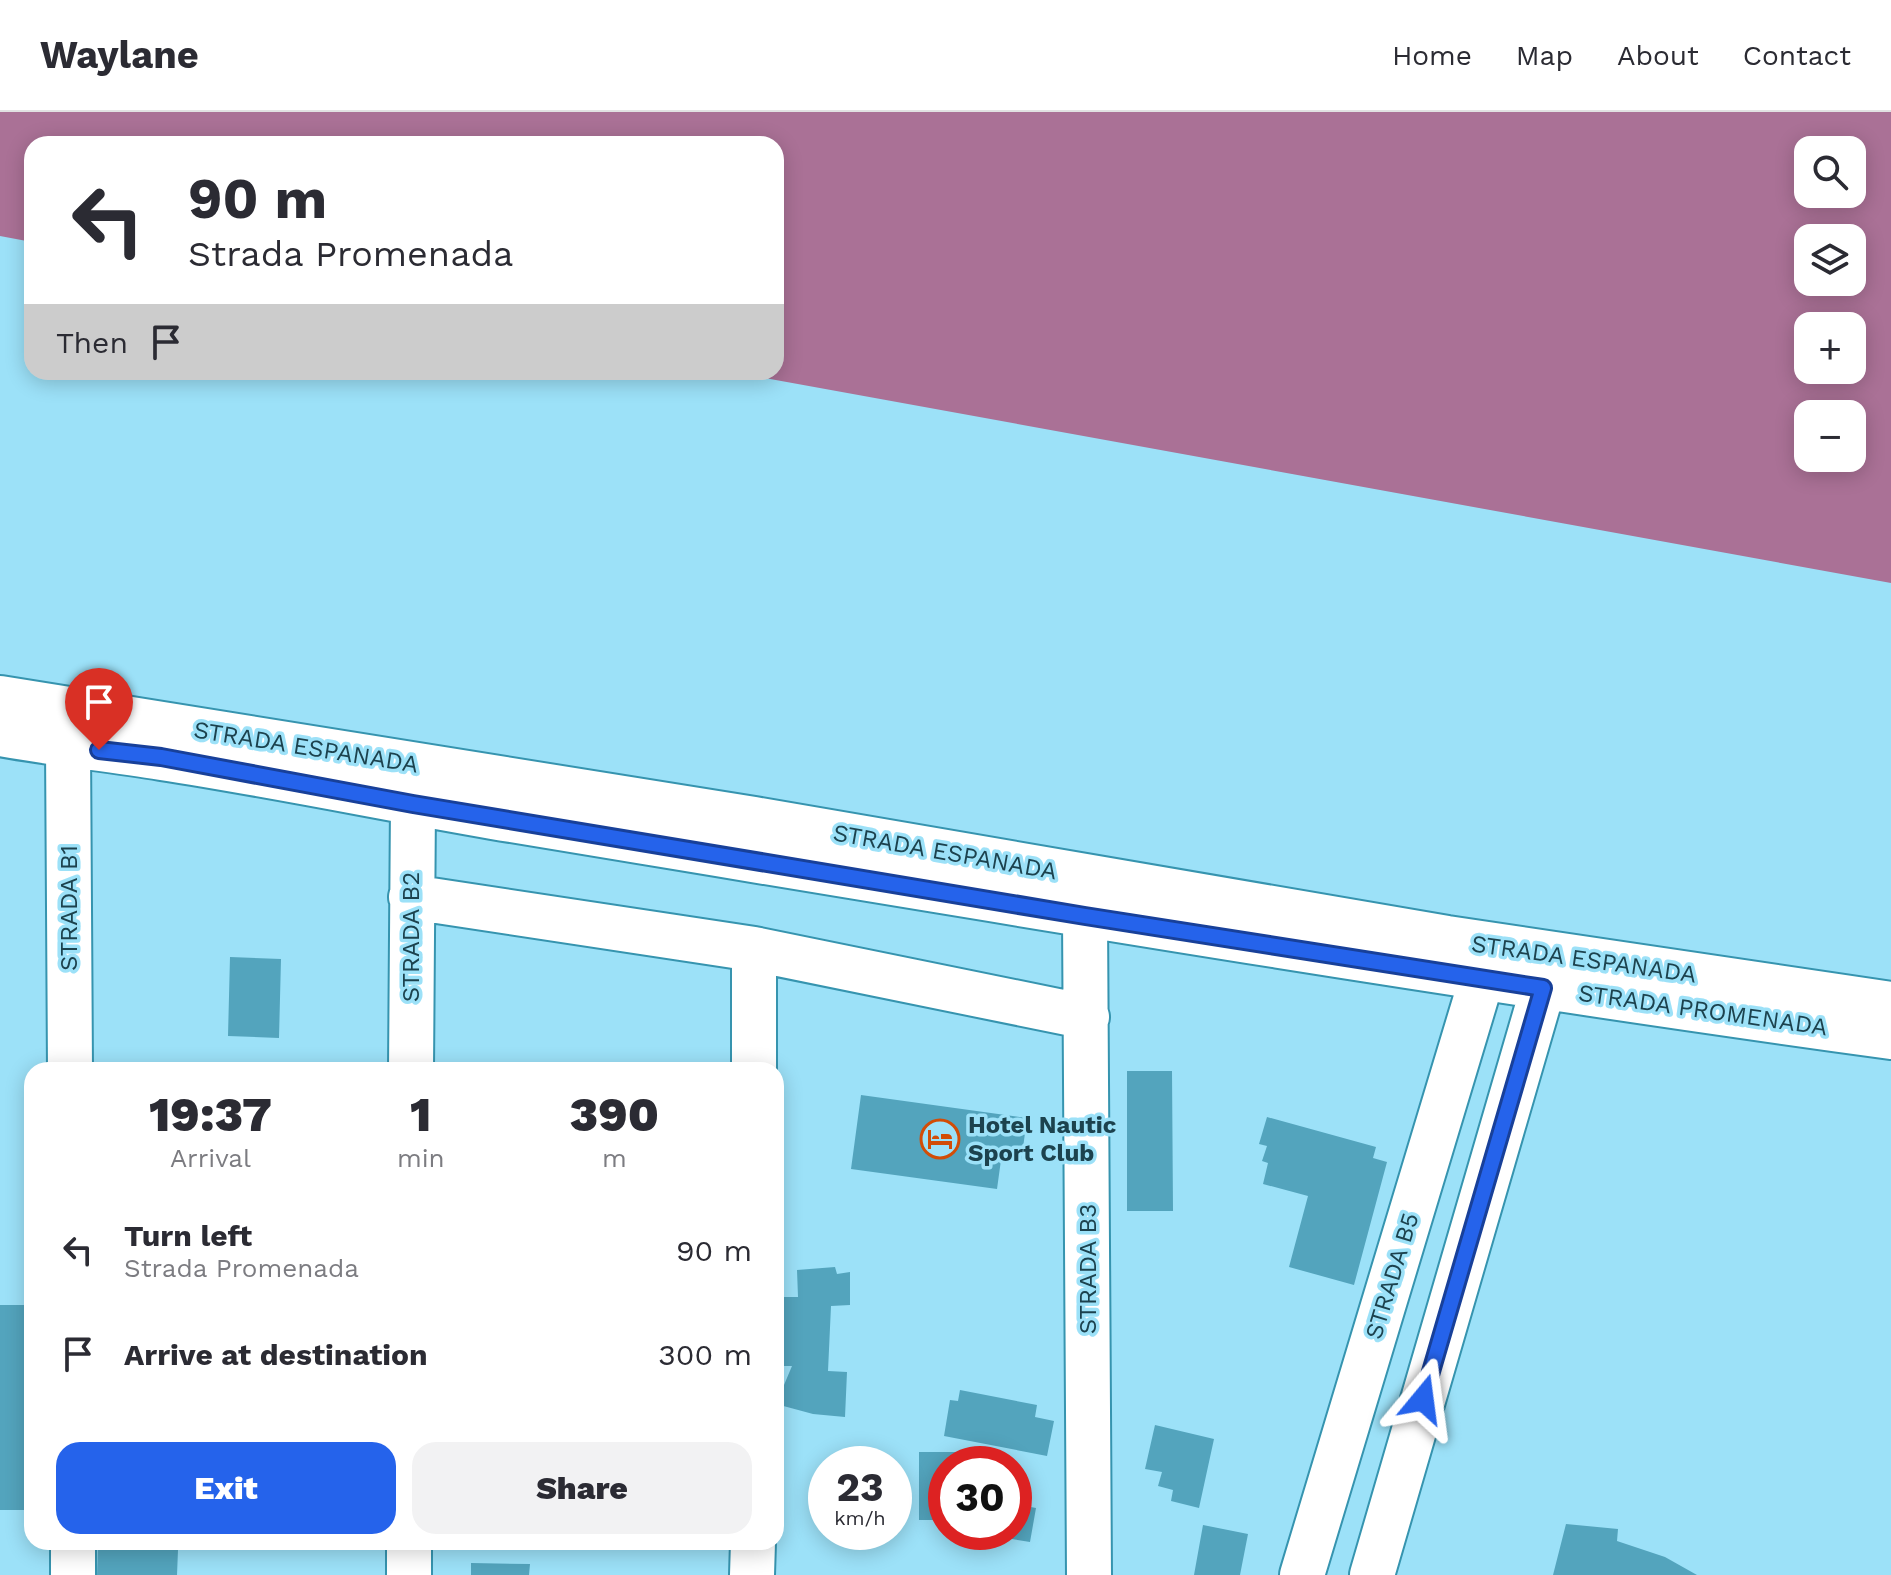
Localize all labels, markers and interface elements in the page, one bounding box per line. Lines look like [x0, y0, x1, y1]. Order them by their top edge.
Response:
text: Waylane [40, 33, 199, 77]
text: Home [1392, 39, 1472, 72]
text: Map [1516, 39, 1573, 72]
text: About [1617, 39, 1699, 72]
text: Contact [1743, 39, 1851, 72]
map controls [1794, 136, 1866, 472]
button: search [1794, 136, 1866, 208]
text: 90 m [188, 166, 327, 232]
icon: left [56, 168, 160, 272]
button: layers [1794, 224, 1866, 296]
text: Strada Promenada [188, 233, 513, 275]
button: + [1794, 312, 1866, 384]
icon: arrive [144, 320, 188, 364]
text: Then [56, 325, 128, 360]
button: − [1794, 400, 1866, 472]
pin [65, 668, 133, 750]
icon: arrive [77, 680, 121, 724]
street label: STRADA ESPANADA [192, 715, 420, 779]
street label: STRADA ESPANADA [831, 819, 1059, 886]
street label: STRADA B1 [55, 845, 83, 971]
street label: STRADA B2 [397, 872, 425, 1002]
street label: STRADA ESPANADA [1470, 929, 1698, 989]
street label: STRADA PROMENADA [1577, 979, 1829, 1041]
text: 19:37 [149, 1086, 272, 1143]
text: 1 [410, 1086, 432, 1143]
text: 390 [570, 1086, 659, 1143]
place label: Hotel Nautic Sport Club [968, 1111, 1116, 1167]
hotel icon: Hotel Nautic Sport Club [919, 1118, 961, 1160]
text: Arrival [170, 1143, 251, 1173]
text: min [397, 1143, 445, 1173]
text: m [602, 1143, 627, 1173]
street label: STRADA B3 [1074, 1204, 1102, 1334]
street label: STRADA B5 [1360, 1210, 1424, 1342]
text: Turn left [124, 1218, 252, 1253]
icon: left [56, 1228, 100, 1272]
text: 90 m [676, 1233, 752, 1268]
text: Strada Promenada [124, 1253, 359, 1283]
icon: arrive [56, 1332, 100, 1376]
text: Arrive at destination [124, 1337, 428, 1372]
text: 300 m [658, 1337, 752, 1372]
position arrow [1381, 1357, 1465, 1441]
button: Exit [56, 1442, 396, 1534]
button: Share [412, 1442, 752, 1534]
speed limit sign: 30 [928, 1446, 1032, 1550]
text: 23 [836, 1464, 884, 1511]
text: km/h [834, 1506, 886, 1530]

